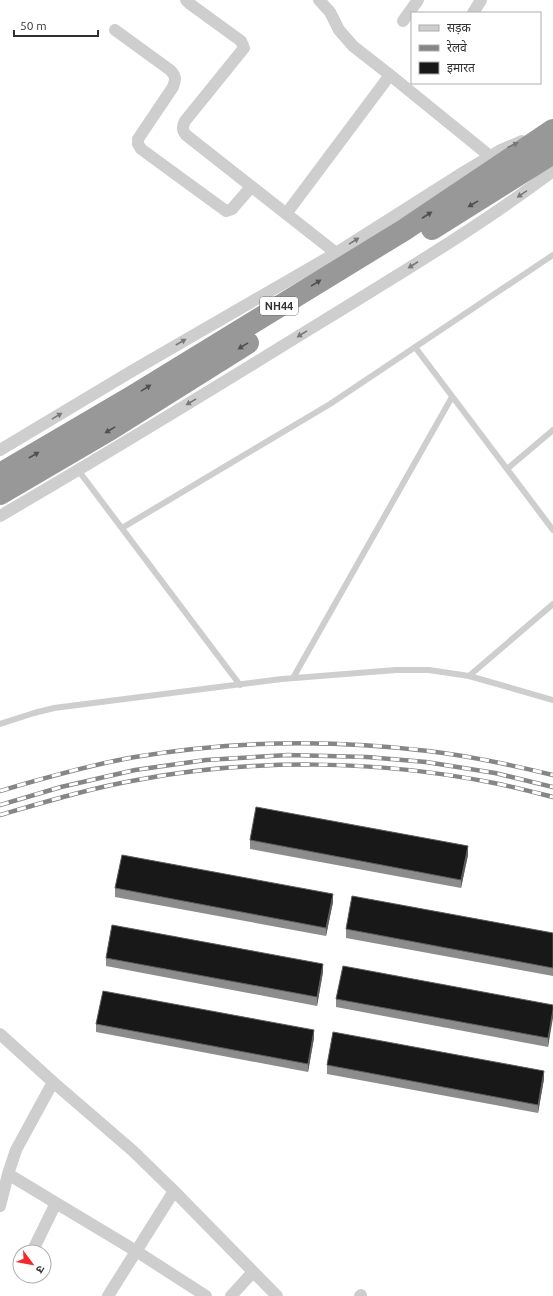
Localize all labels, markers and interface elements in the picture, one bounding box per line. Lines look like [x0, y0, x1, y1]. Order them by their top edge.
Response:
scale bar [14, 12, 98, 38]
legend [411, 12, 541, 84]
text: 50 m [20, 19, 47, 32]
text: सड़क [447, 21, 472, 35]
text: रेलवे [447, 40, 467, 54]
text: इमारत [447, 61, 476, 75]
one-way arrow [507, 142, 518, 148]
one-way arrow [516, 190, 527, 198]
one-way arrow [468, 200, 478, 208]
one-way arrow [421, 212, 432, 219]
one-way arrow [348, 238, 360, 245]
one-way arrow [407, 262, 419, 269]
one-way arrow [310, 280, 322, 287]
road number: NH44 [260, 297, 298, 315]
one-way arrow [297, 330, 307, 338]
one-way arrow [175, 339, 187, 346]
one-way arrow [238, 342, 248, 350]
one-way arrow [140, 385, 152, 392]
one-way arrow [185, 398, 197, 405]
one-way arrow [51, 412, 63, 419]
one-way arrow [104, 427, 116, 434]
one-way arrow [28, 451, 40, 458]
north arrow [12, 1244, 52, 1284]
text: उ [33, 1263, 47, 1276]

